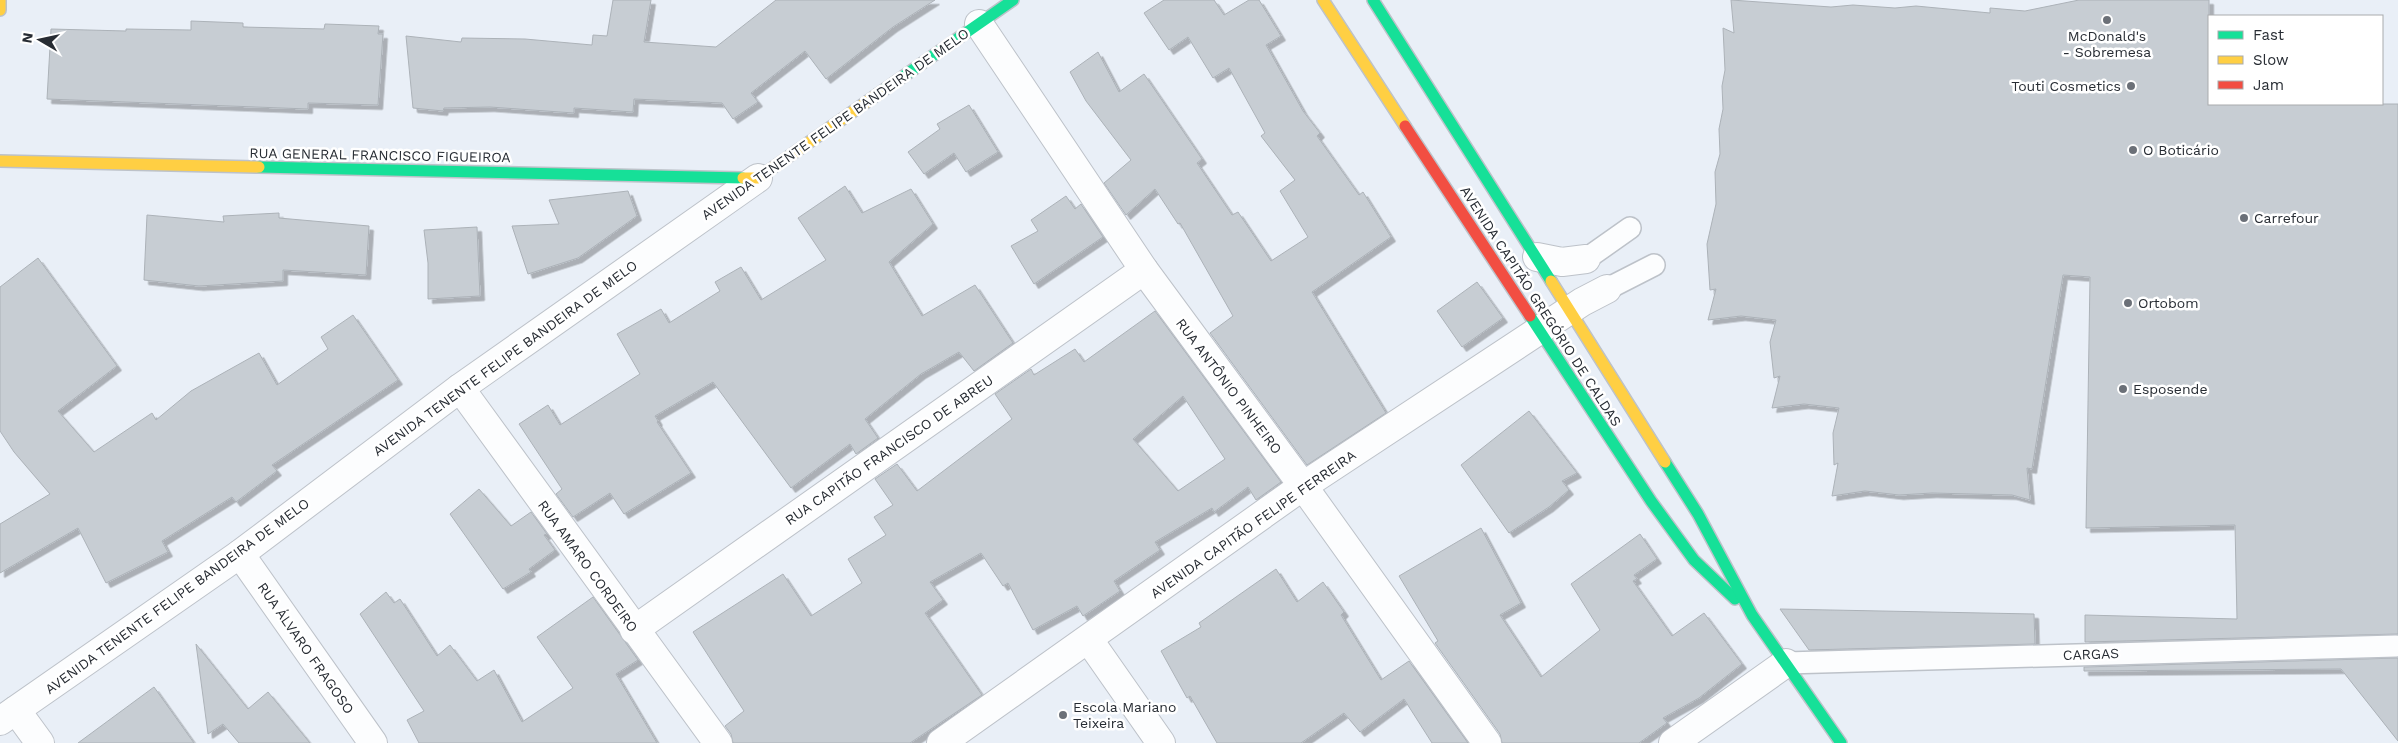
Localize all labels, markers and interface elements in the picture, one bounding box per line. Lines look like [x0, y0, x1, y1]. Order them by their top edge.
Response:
marker: McDonald's - Sobremesa [2101, 14, 2113, 26]
north arrow [15, 15, 65, 65]
legend [2208, 15, 2383, 105]
street label: AVENIDA TENENTE FELIPE BANDEIRA DE MELO [698, 25, 972, 223]
text: Fast [2253, 26, 2285, 44]
place label: McDonald's - Sobremesa [2063, 28, 2151, 60]
text: N [18, 32, 36, 44]
text: Slow [2253, 51, 2289, 69]
text: Jam [2253, 76, 2284, 94]
place label: Touti Cosmetics [2011, 78, 2121, 94]
marker: Touti Cosmetics [2125, 80, 2137, 92]
place label: O Boticário [2143, 142, 2219, 158]
marker: O Boticário [2127, 144, 2139, 156]
street label: RUA GENERAL FRANCISCO FIGUEIROA [249, 145, 511, 165]
street label: AVENIDA CAPITÃO GREGÓRIO DE CALDAS [1457, 183, 1625, 429]
place label: Carrefour [2254, 210, 2319, 226]
marker: Carrefour [2238, 212, 2250, 224]
street label: AVENIDA TENENTE FELIPE BANDEIRA DE MELO [370, 257, 640, 459]
place label: Ortobom [2138, 295, 2198, 311]
marker: Ortobom [2122, 297, 2134, 309]
street label: RUA ANTÔNIO PINHEIRO [1173, 315, 1285, 457]
street label: RUA CAPITÃO FRANCISCO DE ABREU [782, 372, 996, 528]
place label: Esposende [2133, 381, 2207, 397]
marker: Esposende [2117, 383, 2129, 395]
street label: AVENIDA CAPITÃO FELIPE FERREIRA [1147, 447, 1359, 601]
street label: AVENIDA TENENTE FELIPE BANDEIRA DE MELO [42, 495, 312, 697]
street label: RUA AMARO CORDEIRO [535, 497, 641, 635]
street label: RUA ÁLVARO FRAGOSO [254, 579, 358, 717]
street label: CARGAS [2063, 645, 2119, 663]
place label: Escola Mariano Teixeira [1073, 699, 1176, 731]
marker: Escola Mariano Teixeira [1057, 709, 1069, 721]

